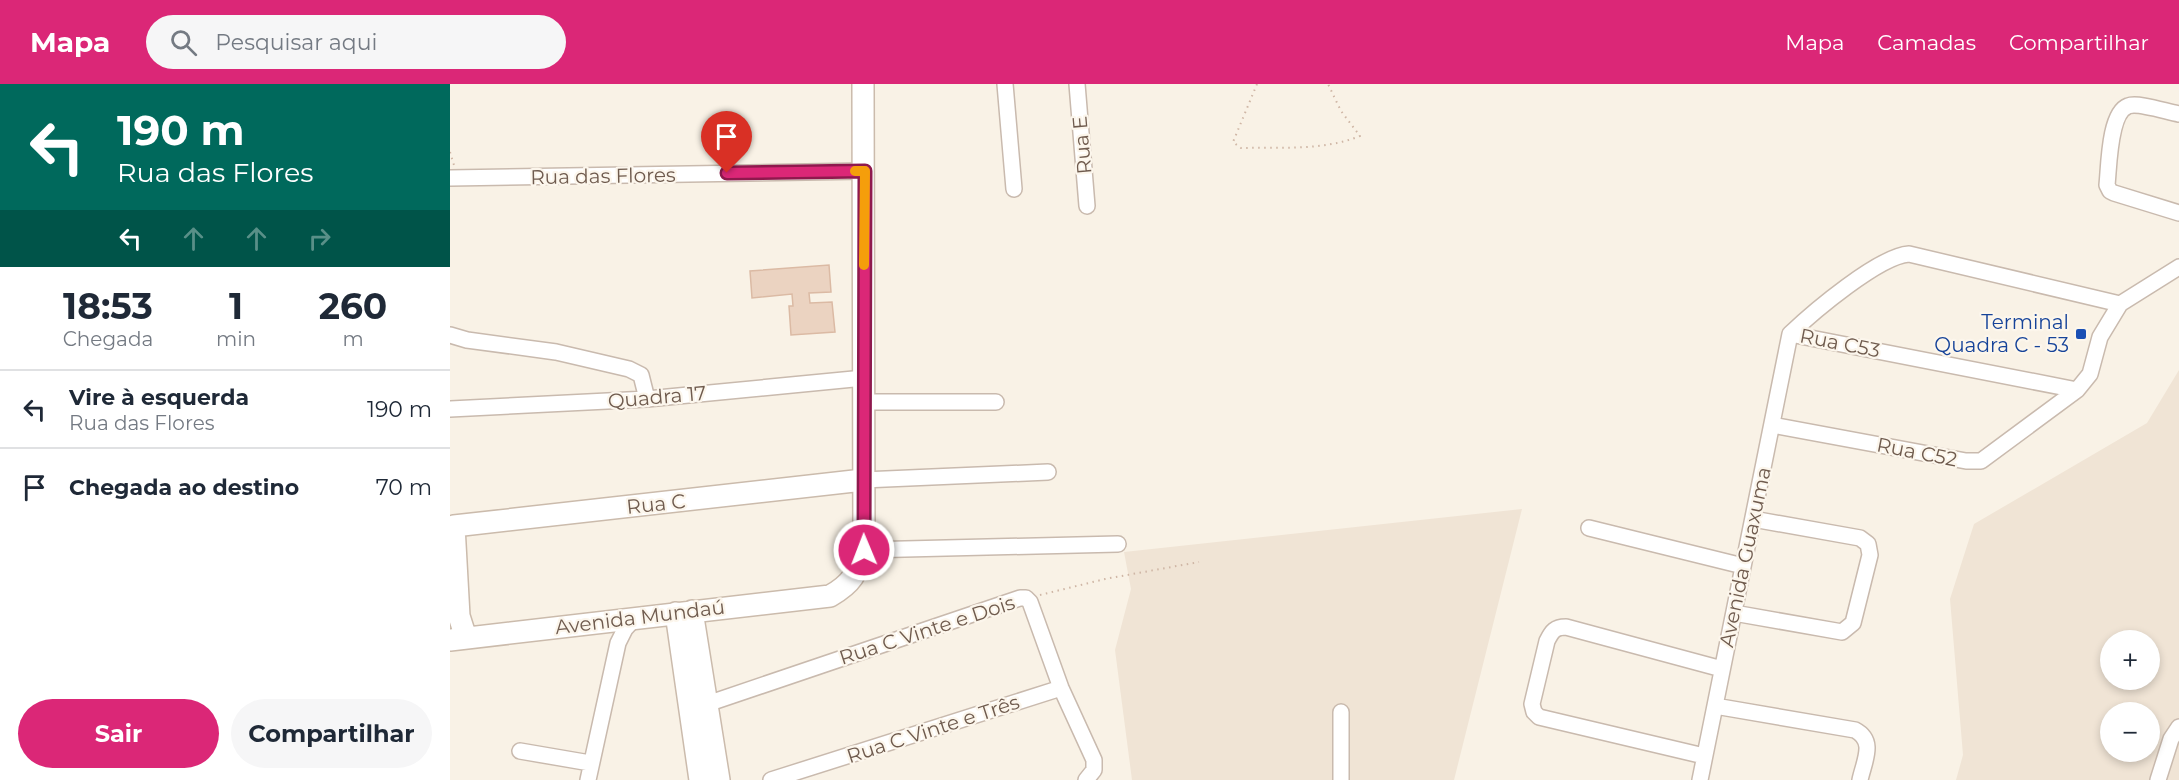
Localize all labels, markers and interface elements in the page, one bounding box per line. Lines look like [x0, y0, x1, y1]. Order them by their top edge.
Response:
search box [146, 15, 566, 69]
text: Mapa [30, 25, 110, 59]
icon: search [167, 26, 200, 59]
text: Pesquisar aqui [215, 29, 377, 56]
text: Mapa [1785, 30, 1844, 55]
text: Camadas [1877, 30, 1976, 55]
text: Compartilhar [2009, 30, 2149, 55]
text: 190 m [117, 104, 245, 156]
icon: left [18, 108, 96, 186]
pin [701, 111, 752, 173]
street label: Rua E [1068, 115, 1096, 175]
icon: arrive [710, 120, 743, 153]
text: Rua das Flores [117, 156, 313, 189]
street label: Rua das Flores [530, 163, 676, 189]
icon: left [114, 222, 147, 255]
icon: ahead [177, 222, 210, 255]
icon: ahead [240, 222, 273, 255]
icon: right [303, 222, 336, 255]
text: 18:53 [63, 284, 153, 328]
text: 1 [229, 284, 243, 328]
text: 260 [319, 284, 387, 328]
place label: Terminal Quadra C - 53 [1934, 310, 2069, 357]
street label: Rua C53 [1798, 323, 1882, 363]
text: Chegada [63, 327, 153, 351]
text: min [216, 327, 256, 351]
text: m [342, 327, 364, 351]
marker: Terminal Quadra C - 53 [2074, 327, 2088, 341]
street label: Quadra 17 [607, 381, 707, 413]
text: Vire à esquerda [69, 384, 249, 411]
icon: left [18, 393, 51, 426]
text: 190 m [367, 396, 432, 423]
text: Rua das Flores [69, 411, 215, 435]
street label: Rua C52 [1875, 432, 1959, 472]
street label: Avenida Guaxuma [1714, 465, 1776, 649]
icon: arrive [18, 471, 51, 504]
text: Chegada ao destino [69, 474, 299, 501]
text: 70 m [376, 474, 432, 501]
street label: Rua C [625, 489, 687, 519]
position arrow [832, 518, 896, 582]
street label: Rua C Vinte e Dois [836, 590, 1018, 670]
street label: Avenida Mundaú [554, 595, 726, 639]
map controls [2100, 630, 2160, 762]
button: + [2100, 630, 2160, 690]
street label: Rua C Vinte e Três [844, 690, 1023, 768]
button: Sair [18, 699, 219, 768]
button: Compartilhar [231, 699, 432, 768]
button: − [2100, 702, 2160, 762]

